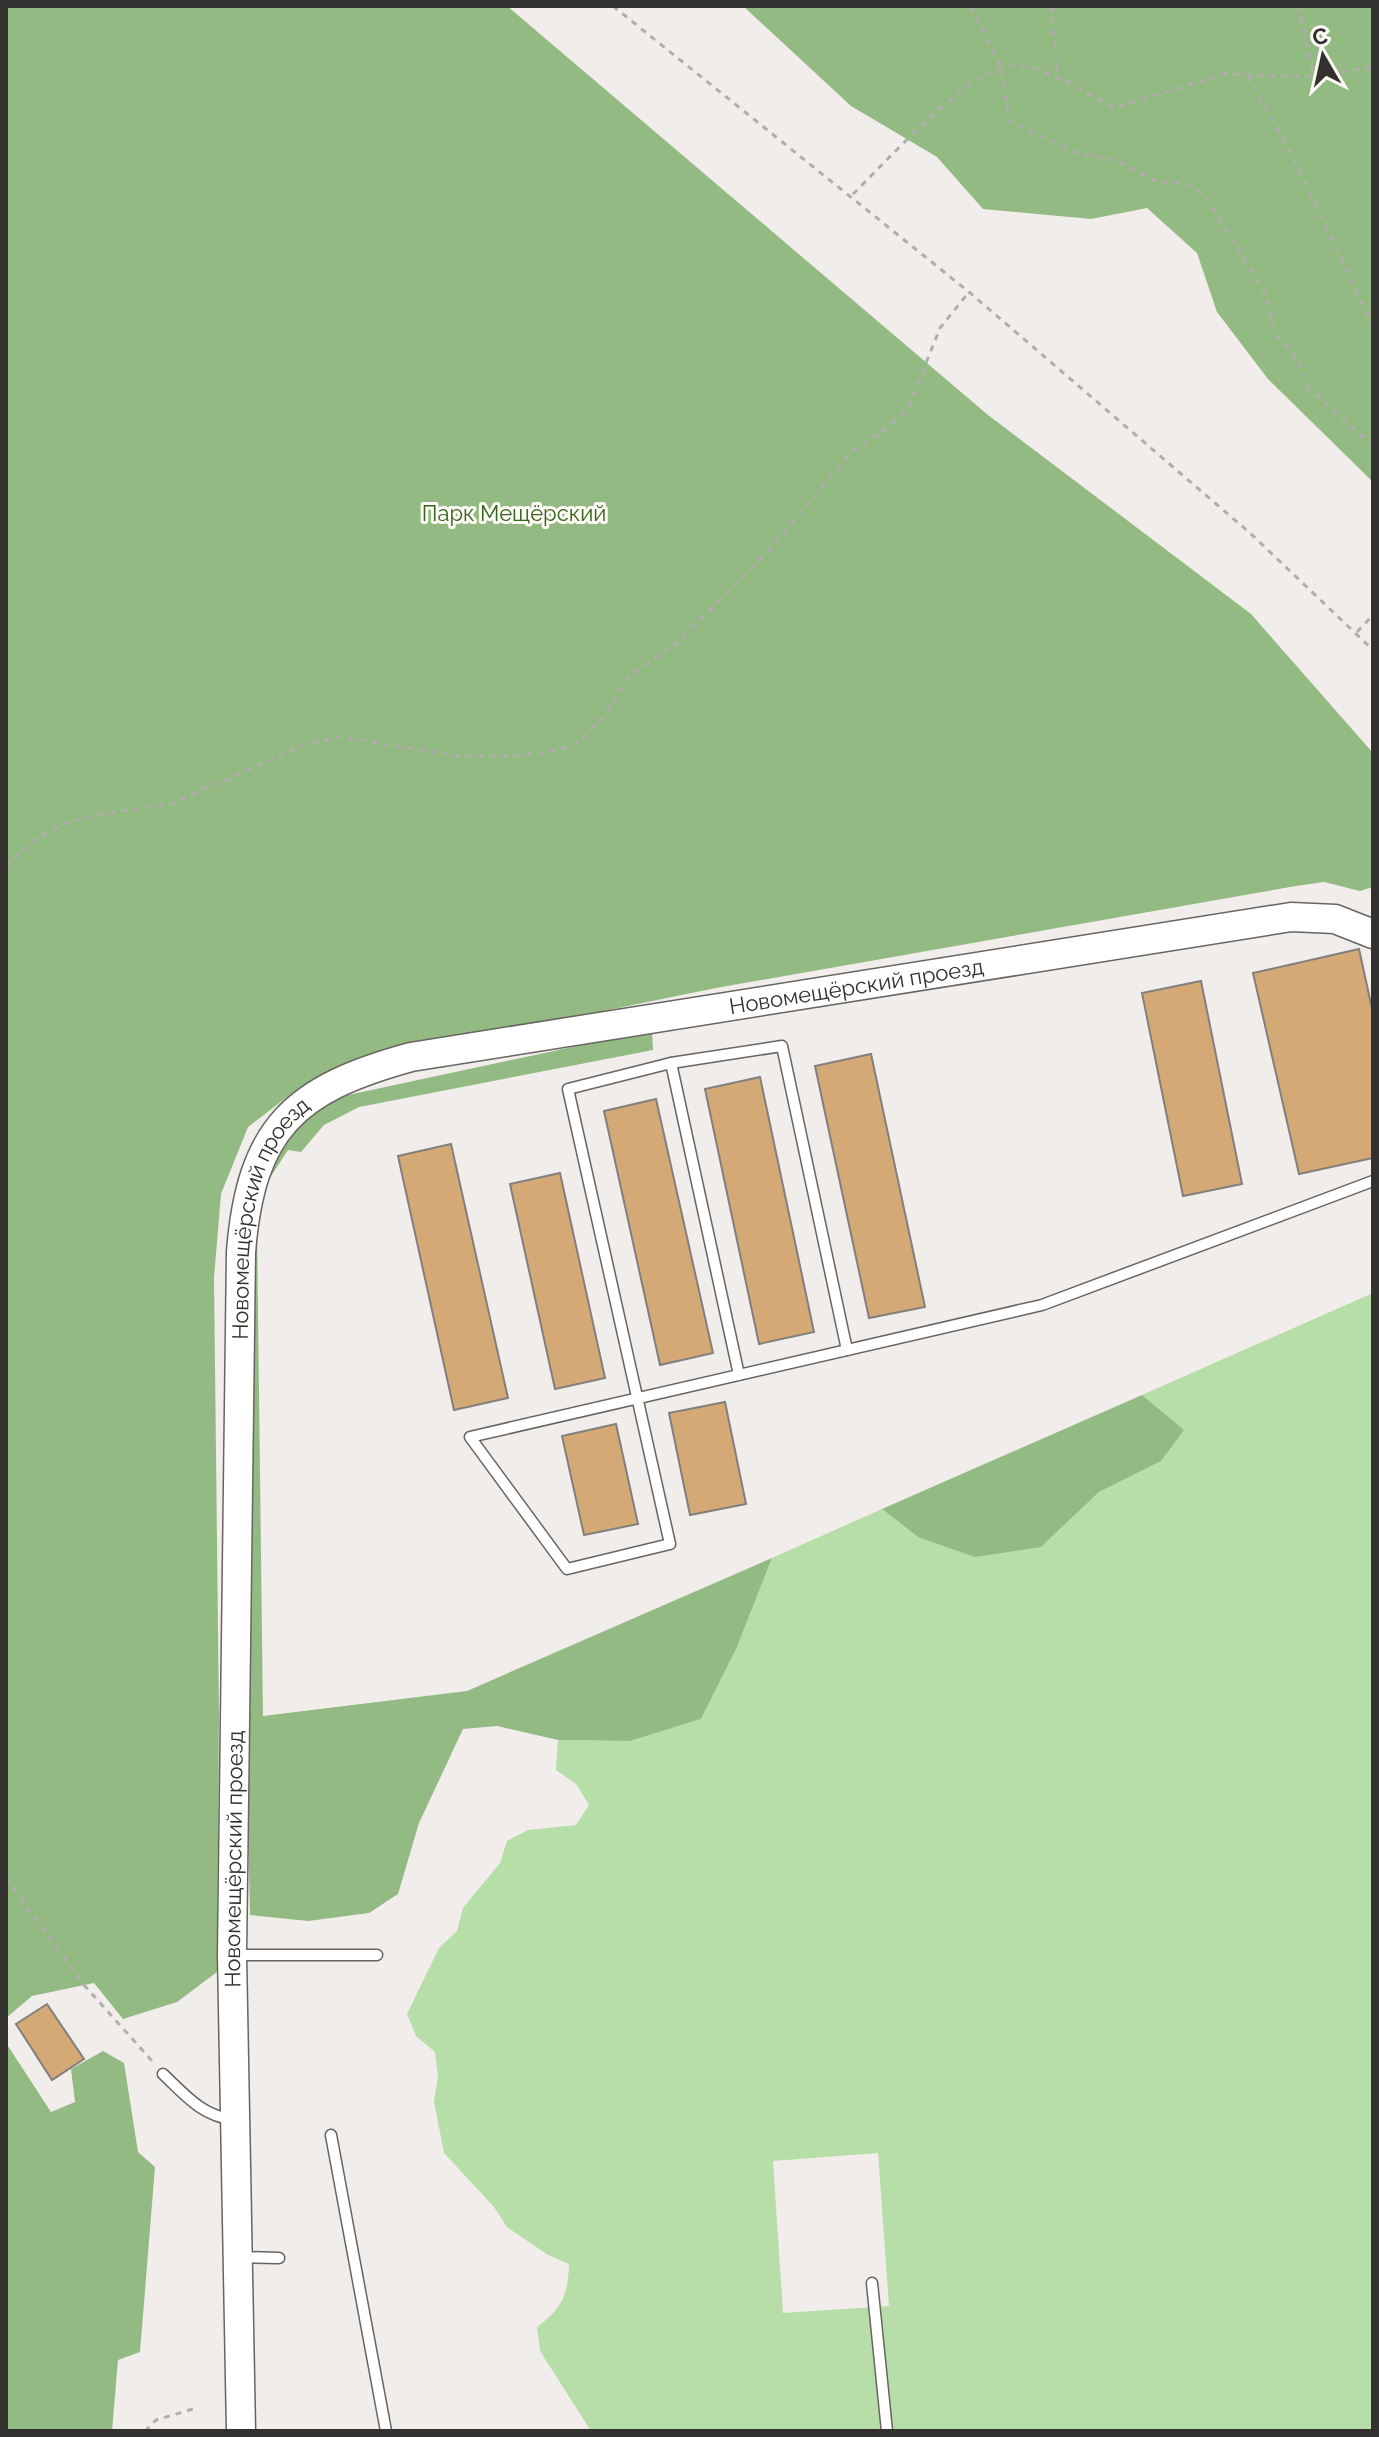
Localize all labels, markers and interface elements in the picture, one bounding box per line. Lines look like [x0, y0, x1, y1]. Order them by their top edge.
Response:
north arrow [1283, 16, 1363, 96]
text: С [1310, 22, 1329, 50]
park label: Парк Мещёрский [422, 500, 606, 526]
street label: Новомещёрский проезд [727, 953, 986, 1019]
street label: Новомещёрский проезд [227, 1091, 315, 1340]
street label: Новомещёрский проезд [219, 1730, 248, 1988]

